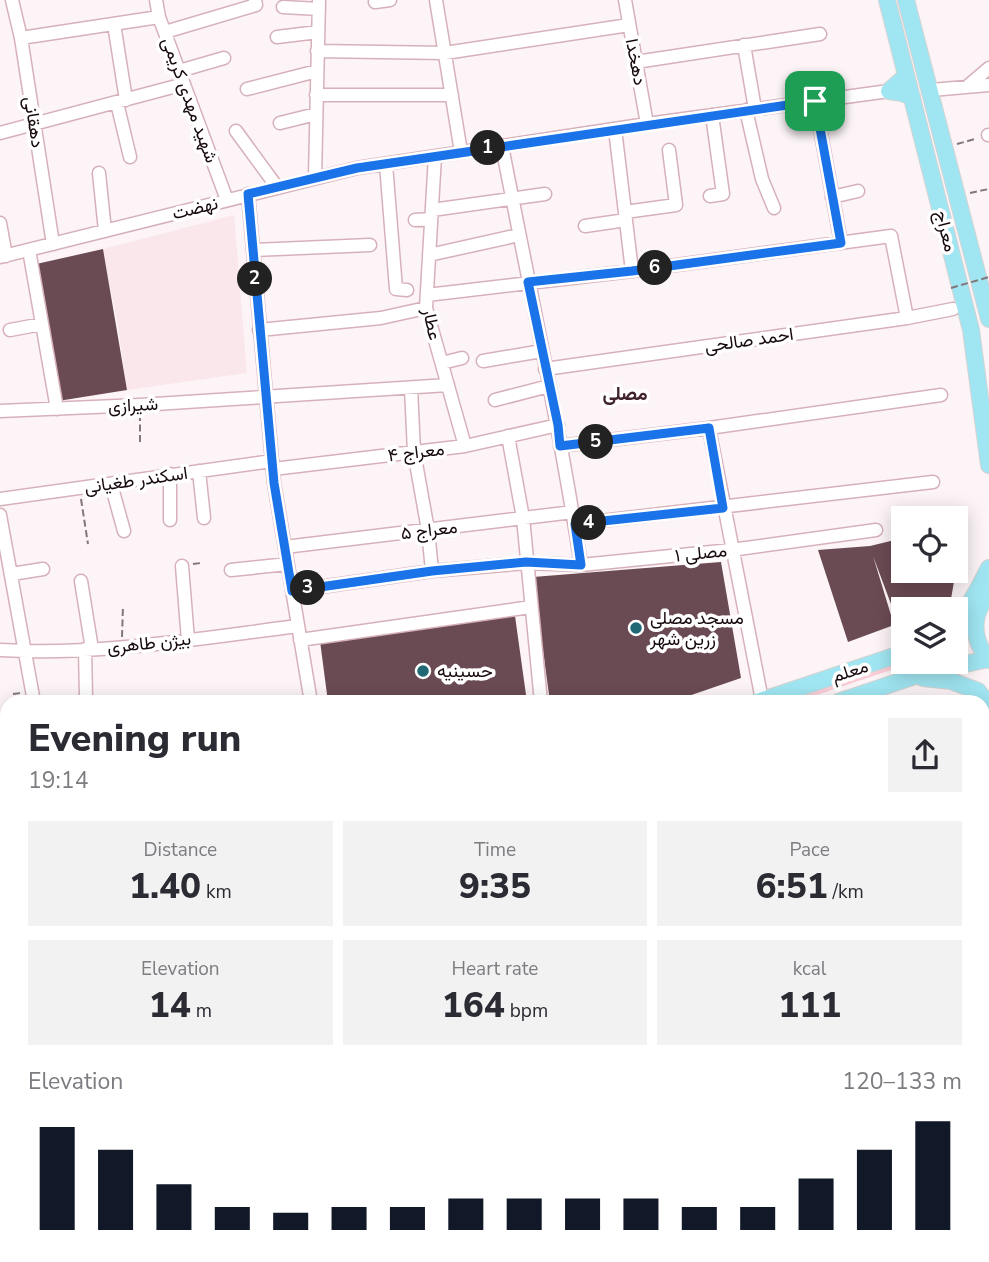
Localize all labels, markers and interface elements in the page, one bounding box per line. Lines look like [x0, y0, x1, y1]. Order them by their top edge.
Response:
street label: شهید مهدی کریمی [156, 34, 224, 166]
street label: دهخدا [620, 37, 652, 87]
pin [785, 71, 845, 131]
icon: arrive [796, 82, 834, 120]
street label: دهقانی [18, 95, 50, 149]
pin: 1 [470, 130, 505, 166]
text: 1 [482, 134, 493, 160]
street label: نهضت [170, 191, 220, 225]
street label: معراج [929, 208, 963, 254]
pin: 6 [638, 250, 672, 286]
text: 6 [649, 254, 660, 280]
pin: 2 [238, 262, 272, 296]
text: 2 [249, 265, 260, 291]
street label: عطار [417, 305, 447, 342]
street label: احمد صالحی [703, 322, 795, 358]
district label: مصلی [602, 381, 648, 407]
street label: شیرازی [107, 392, 159, 418]
pin: 5 [578, 424, 614, 460]
text: 5 [590, 428, 601, 454]
street label: معراج ۴ [386, 437, 446, 467]
street label: اسکندر طغیانی [83, 461, 189, 499]
pin: 4 [572, 505, 606, 540]
map controls [891, 506, 968, 674]
button: locate [891, 506, 968, 583]
text: 4 [583, 509, 594, 535]
street label: معراج ۵ [399, 515, 459, 545]
street label: مصلی ۱ [674, 538, 728, 568]
pin: 3 [290, 570, 326, 606]
text: 3 [302, 574, 313, 600]
button: layers [891, 597, 968, 674]
place label: مسجد مصلی زرین شهر [649, 606, 744, 651]
marker: مسجد مصلی زرین شهر [628, 620, 644, 636]
street label: بیژن طاهری [106, 627, 192, 659]
street label: معلم [829, 654, 871, 688]
place label: حسینیه [437, 659, 493, 683]
marker: حسینیه [415, 663, 431, 679]
text: Evening run [28, 713, 241, 764]
button: share [888, 718, 962, 792]
text: 19:14 [28, 765, 88, 796]
text: Distance [143, 837, 217, 863]
text: Time [474, 837, 516, 863]
text: Pace [789, 837, 830, 863]
text: 1.40 [129, 863, 201, 910]
text: 9:35 [459, 863, 531, 910]
text: 6:51 [756, 863, 828, 910]
text: km [201, 879, 232, 905]
text: /km [828, 879, 864, 905]
text: Elevation [141, 956, 220, 982]
text: Heart rate [452, 956, 538, 982]
text: kcal [793, 956, 827, 982]
text: 14 [149, 982, 191, 1029]
text: 164 [442, 982, 505, 1029]
text: 111 [778, 982, 841, 1029]
text: m [191, 998, 212, 1024]
text: bpm [505, 998, 548, 1024]
text: Elevation [28, 1066, 123, 1097]
text: 120–133 m [842, 1066, 962, 1097]

